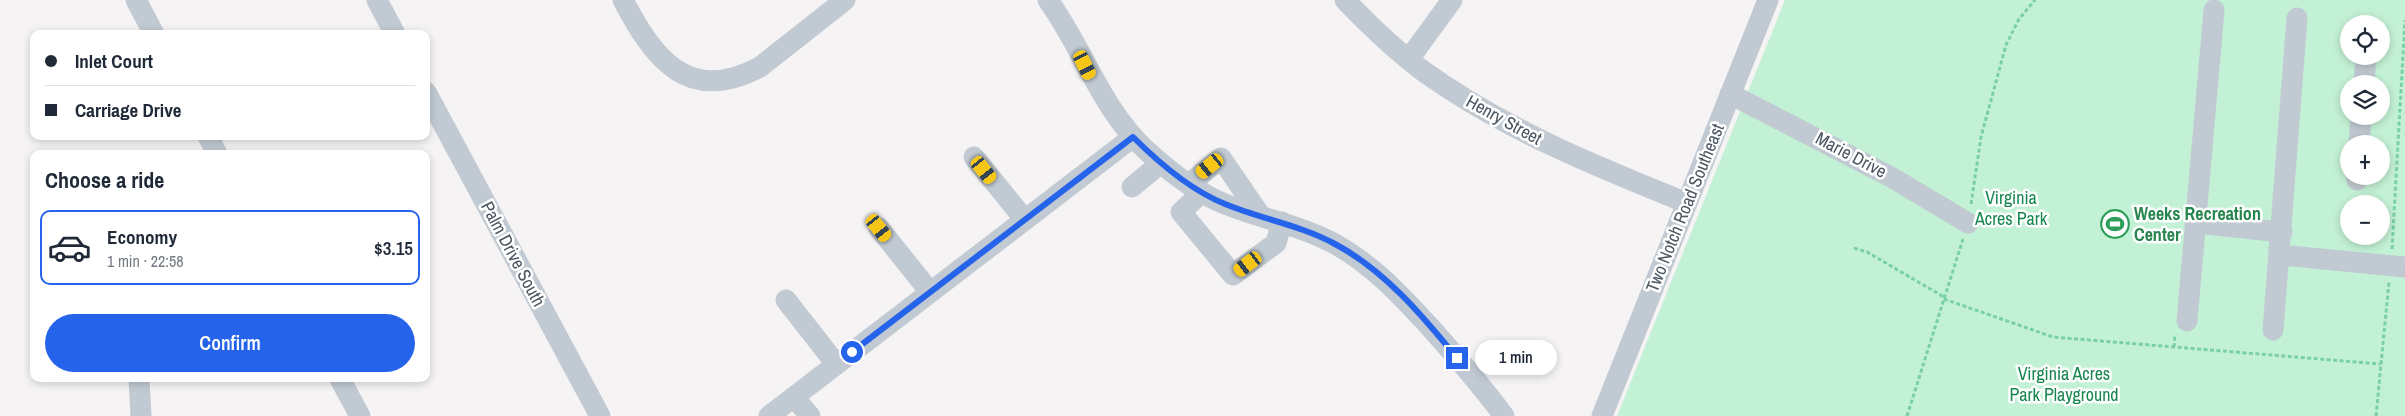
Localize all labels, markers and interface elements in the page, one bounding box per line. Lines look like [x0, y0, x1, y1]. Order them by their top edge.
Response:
map controls [2340, 15, 2390, 245]
button: locate [2340, 15, 2390, 65]
text: Inlet Court [75, 48, 153, 74]
car [1071, 48, 1098, 82]
button: layers [2340, 75, 2390, 125]
street label: Henry Street [1462, 89, 1547, 151]
text: Carriage Drive [75, 97, 182, 123]
street label: Two Notch Road Southeast [1639, 120, 1730, 296]
street label: Marie Drive [1811, 125, 1891, 184]
button: + [2340, 135, 2390, 185]
car [1193, 151, 1226, 181]
car [968, 154, 999, 186]
text: Choose a ride [45, 165, 164, 195]
park label: Virginia Acres Park [1974, 185, 2048, 231]
button: − [2340, 195, 2390, 245]
street label: Palm Drive South [475, 197, 552, 311]
place label: Weeks Recreation Center [2134, 201, 2261, 247]
sports icon: Weeks Recreation Center [2100, 209, 2130, 239]
car [863, 212, 894, 244]
text: Economy [107, 224, 177, 250]
icon: car [47, 225, 92, 270]
text: $3.15 [374, 235, 413, 261]
car [1231, 249, 1264, 279]
text: 1 min · 22:58 [107, 250, 184, 272]
button: Confirm [45, 314, 415, 372]
callout: 1 min [1474, 340, 1557, 376]
route start [841, 341, 863, 363]
text: 1 min [1499, 346, 1533, 368]
route end [1446, 347, 1468, 369]
park label: Virginia Acres Park Playground [2009, 361, 2119, 407]

